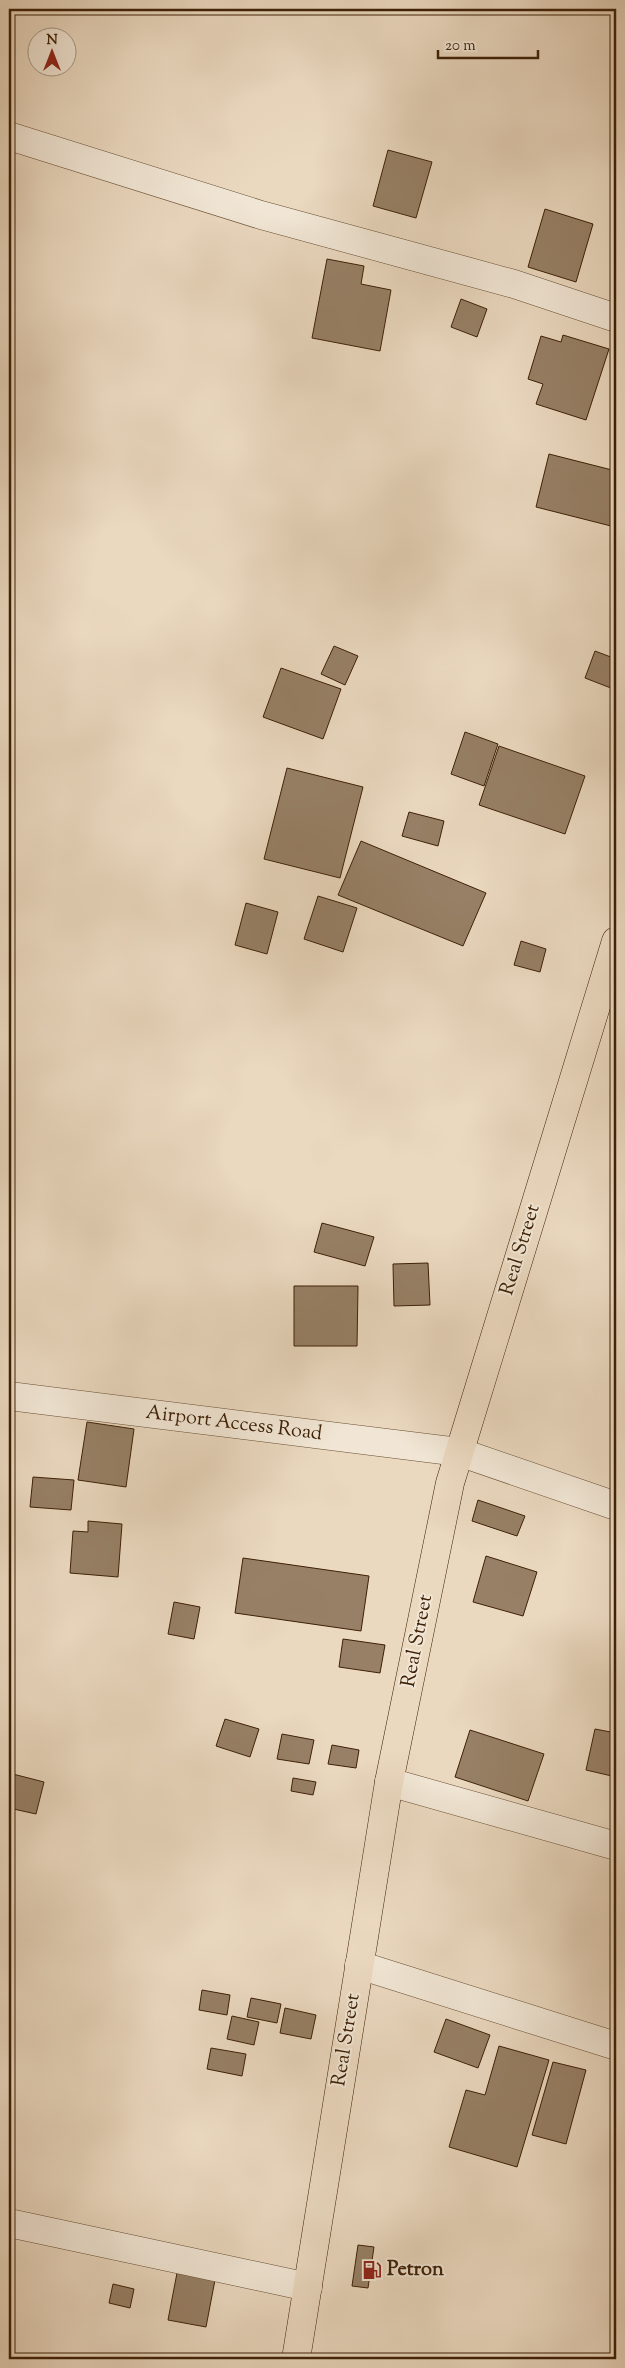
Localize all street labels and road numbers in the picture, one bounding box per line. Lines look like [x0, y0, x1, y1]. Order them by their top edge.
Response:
street label: Real Street [493, 1201, 549, 1299]
street label: Airport Access Road [144, 1399, 324, 1449]
street label: Real Street [395, 1592, 441, 1690]
street label: Real Street [325, 1991, 369, 2089]

